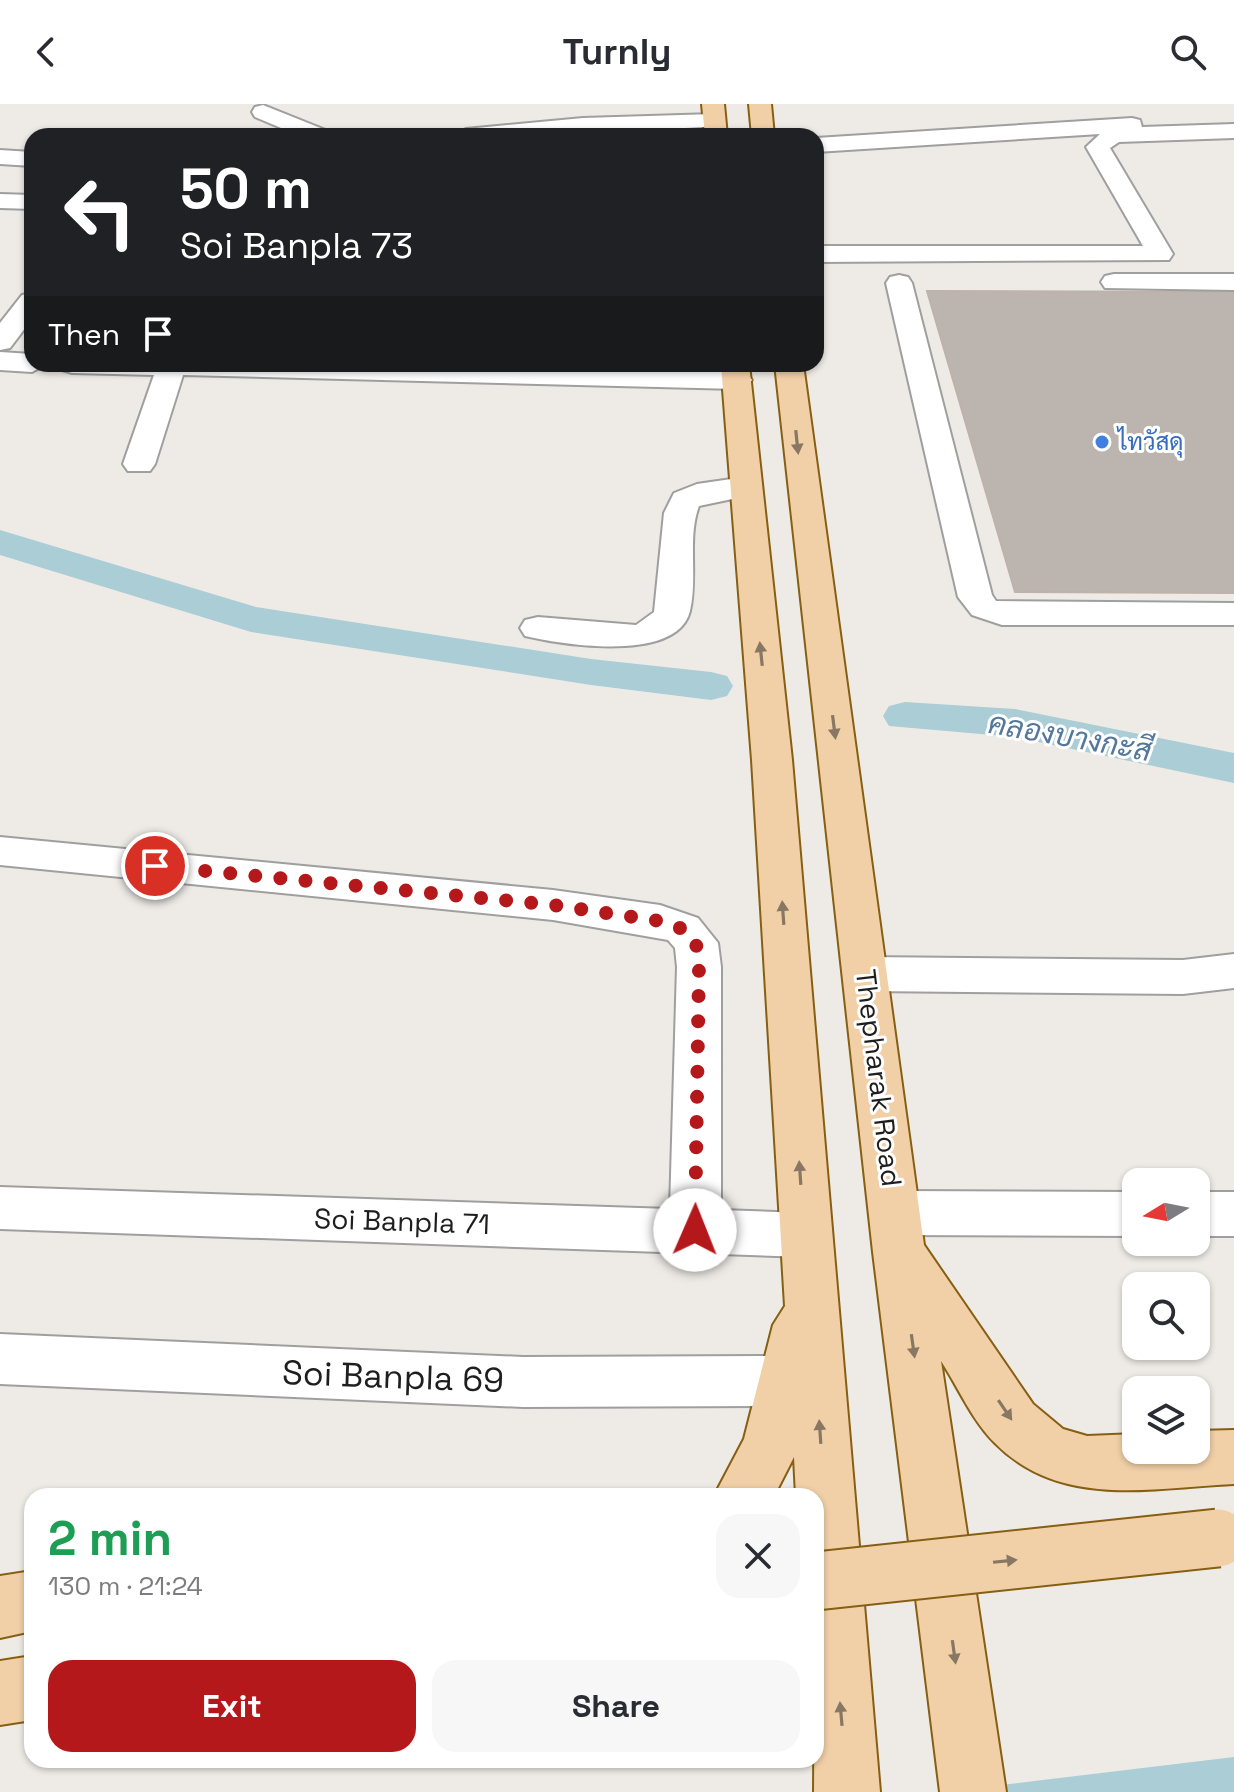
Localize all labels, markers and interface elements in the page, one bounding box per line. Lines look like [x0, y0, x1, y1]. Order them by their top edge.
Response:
text: Turnly [563, 29, 671, 75]
icon: back [24, 30, 68, 74]
icon: search [1166, 30, 1210, 74]
text: 50 m [180, 153, 312, 224]
icon: left [48, 160, 152, 264]
text: Soi Banpla 73 [180, 223, 413, 269]
icon: arrive [136, 312, 180, 356]
text: Then [48, 315, 120, 354]
place label: ไทวัสดุ [1116, 426, 1184, 458]
one-way arrow [791, 429, 804, 454]
marker: ไทวัสดุ [1093, 433, 1111, 451]
one-way arrow [754, 641, 767, 666]
water label: คลองบางกะสี [985, 703, 1157, 770]
one-way arrow [828, 715, 841, 740]
pin [121, 832, 189, 900]
icon: arrive [133, 844, 177, 888]
one-way arrow [776, 900, 789, 925]
street label: Thepharak Road [848, 967, 910, 1189]
one-way arrow [793, 1160, 806, 1185]
north arrow [1122, 1168, 1210, 1256]
map controls [1122, 1168, 1210, 1464]
position arrow [653, 1188, 737, 1272]
street label: Soi Banpla 71 [314, 1200, 490, 1242]
button: search [1122, 1272, 1210, 1360]
one-way arrow [907, 1334, 920, 1359]
street label: Soi Banpla 69 [281, 1351, 505, 1402]
button: layers [1122, 1376, 1210, 1464]
one-way arrow [997, 1399, 1012, 1420]
one-way arrow [813, 1419, 826, 1444]
text: 2 min [48, 1508, 172, 1569]
button: close [716, 1514, 800, 1598]
one-way arrow [993, 1554, 1018, 1567]
text: 130 m · 21:24 [48, 1569, 203, 1603]
one-way arrow [948, 1640, 961, 1665]
button: Exit [48, 1660, 416, 1752]
button: Share [432, 1660, 800, 1752]
one-way arrow [834, 1701, 847, 1726]

